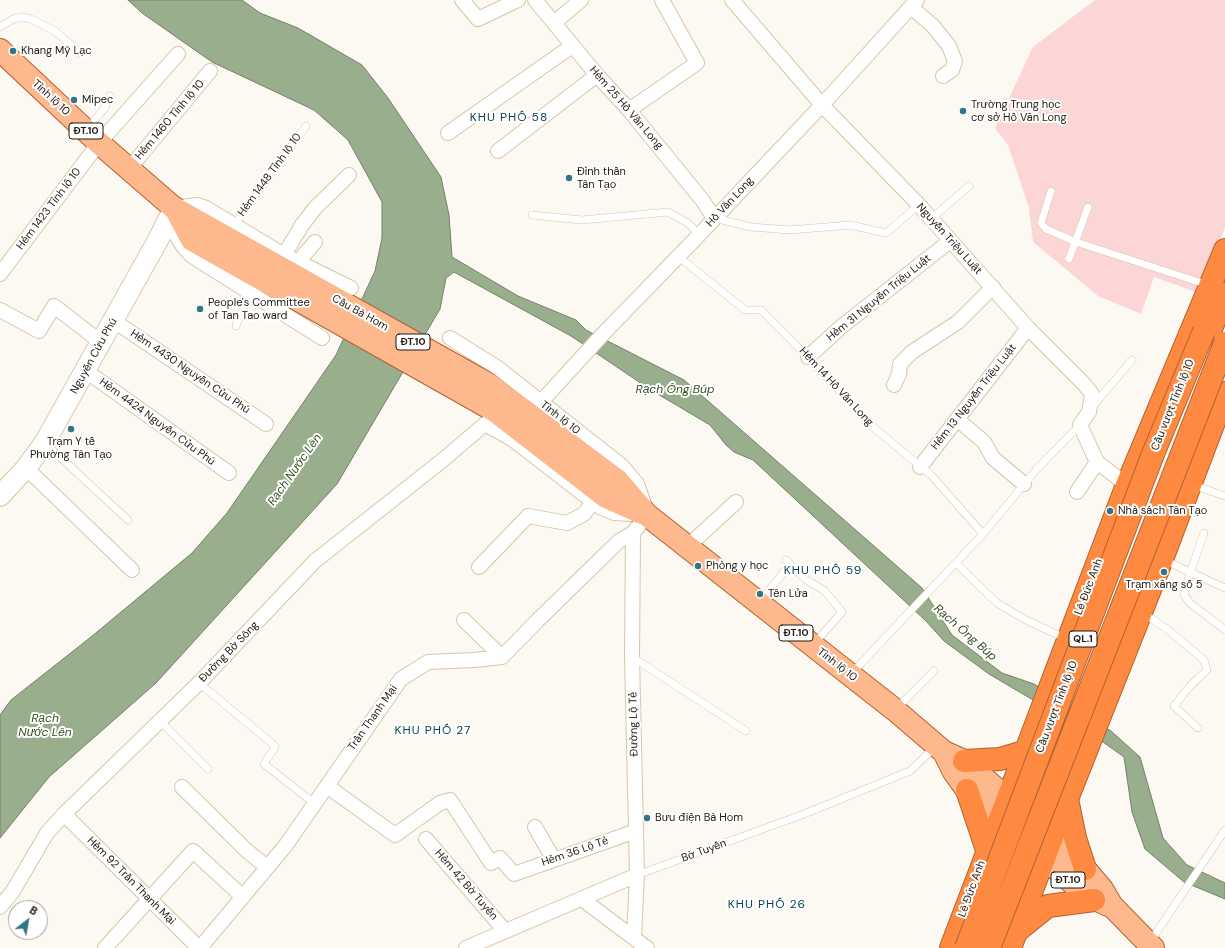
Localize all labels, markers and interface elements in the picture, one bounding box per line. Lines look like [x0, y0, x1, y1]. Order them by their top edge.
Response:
place label: Khang Mỹ Lạc [21, 44, 92, 58]
marker: Khang Mỹ Lạc [8, 46, 18, 56]
street label: Hẻm 25 Hồ Văn Long [586, 64, 666, 152]
street label: Tỉnh lộ 10 [29, 77, 73, 119]
street label: Hẻm 1460 Tỉnh lộ 10 [133, 77, 207, 163]
place label: Mipec [82, 93, 113, 107]
marker: Mipec [69, 95, 79, 105]
place label: Trường Trung học cơ sở Hồ Văn Long [971, 98, 1067, 124]
marker: Trường Trung học cơ sở Hồ Văn Long [958, 106, 968, 116]
district label: KHU PHỐ 58 [470, 111, 548, 125]
road number: ĐT.10 [69, 123, 103, 139]
street label: Hẻm 1448 Tỉnh lộ 10 [235, 131, 305, 219]
place label: Đình thần Tân Tạo [577, 165, 626, 191]
street label: Hẻm 1423 Tỉnh lộ 10 [14, 166, 84, 252]
marker: Đình thần Tân Tạo [564, 173, 574, 183]
street label: Hồ Văn Long [704, 174, 756, 230]
street label: Nguyễn Triệu Luật [914, 201, 984, 277]
street label: Hẻm 31 Nguyễn Triệu Luật [824, 252, 934, 344]
street label: Cầu Bà Hom [329, 292, 391, 334]
place label: People's Committee of Tan Tao ward [208, 296, 310, 322]
marker: People's Committee of Tan Tao ward [195, 304, 205, 314]
street label: Nguyễn Cửu Phú [68, 316, 120, 396]
street label: Hẻm 4430 Nguyễn Cửu Phú [128, 327, 252, 417]
road number: ĐT.10 [396, 334, 430, 350]
street label: Hẻm 13 Nguyễn Triệu Luật [929, 342, 1019, 452]
street label: Hẻm 14 Hồ Văn Long [796, 345, 876, 429]
street label: Cầu vượt Tỉnh lộ 10 [1149, 357, 1197, 453]
street label: Hẻm 4424 Nguyễn Cửu Phú [96, 375, 218, 469]
water label: Rạch Ông Búp [636, 383, 714, 397]
street label: Tỉnh lộ 10 [538, 398, 582, 438]
marker: Trạm Y tế Phường Tân Tạo [66, 424, 76, 434]
water label: Rạch Nước Lên [265, 431, 325, 509]
place label: Trạm Y tế Phường Tân Tạo [30, 435, 112, 461]
place label: Nhà sách Tân Tạo [1118, 504, 1207, 518]
marker: Nhà sách Tân Tạo [1105, 506, 1115, 516]
street label: Lê Đức Anh [1072, 557, 1106, 617]
place label: Phòng y học [706, 559, 768, 573]
marker: Phòng y học [693, 561, 703, 571]
district label: KHU PHỐ 59 [784, 564, 862, 578]
marker: Trạm xăng số 5 [1159, 567, 1169, 577]
place label: Trạm xăng số 5 [1126, 578, 1202, 592]
place label: Tên Lửa [768, 587, 808, 601]
marker: Tên Lửa [755, 589, 765, 599]
water label: Rạch Ông Búp [931, 602, 999, 664]
street label: Đường Bờ Sông [197, 619, 261, 685]
road number: ĐT.10 [779, 625, 813, 641]
road number: QL.1 [1069, 631, 1097, 647]
street label: Tỉnh lộ 10 [815, 645, 859, 685]
street label: Cầu vượt Tỉnh lộ 10 [1033, 659, 1081, 755]
street label: Trần Thanh Mại [346, 683, 400, 753]
street label: Đường Lộ Tẻ [627, 691, 641, 757]
water label: Rạch Nước Lên [18, 712, 72, 740]
district label: KHU PHỐ 27 [395, 724, 471, 738]
place label: Bưu điện Bà Hom [655, 811, 743, 825]
marker: Bưu điện Bà Hom [642, 813, 652, 823]
street label: Hẻm 92 Trần Thanh Mại [84, 834, 178, 928]
street label: Hẻm 36 Lộ Tẻ [540, 834, 610, 870]
street label: Bờ Tuyến [680, 837, 728, 865]
street label: Hẻm 42 Bờ Tuyến [432, 847, 500, 923]
street label: Lê Đức Anh [956, 859, 988, 919]
road number: ĐT.10 [1051, 872, 1085, 888]
district label: KHU PHỐ 26 [728, 898, 806, 912]
north arrow [8, 900, 48, 940]
text: B [27, 903, 40, 918]

